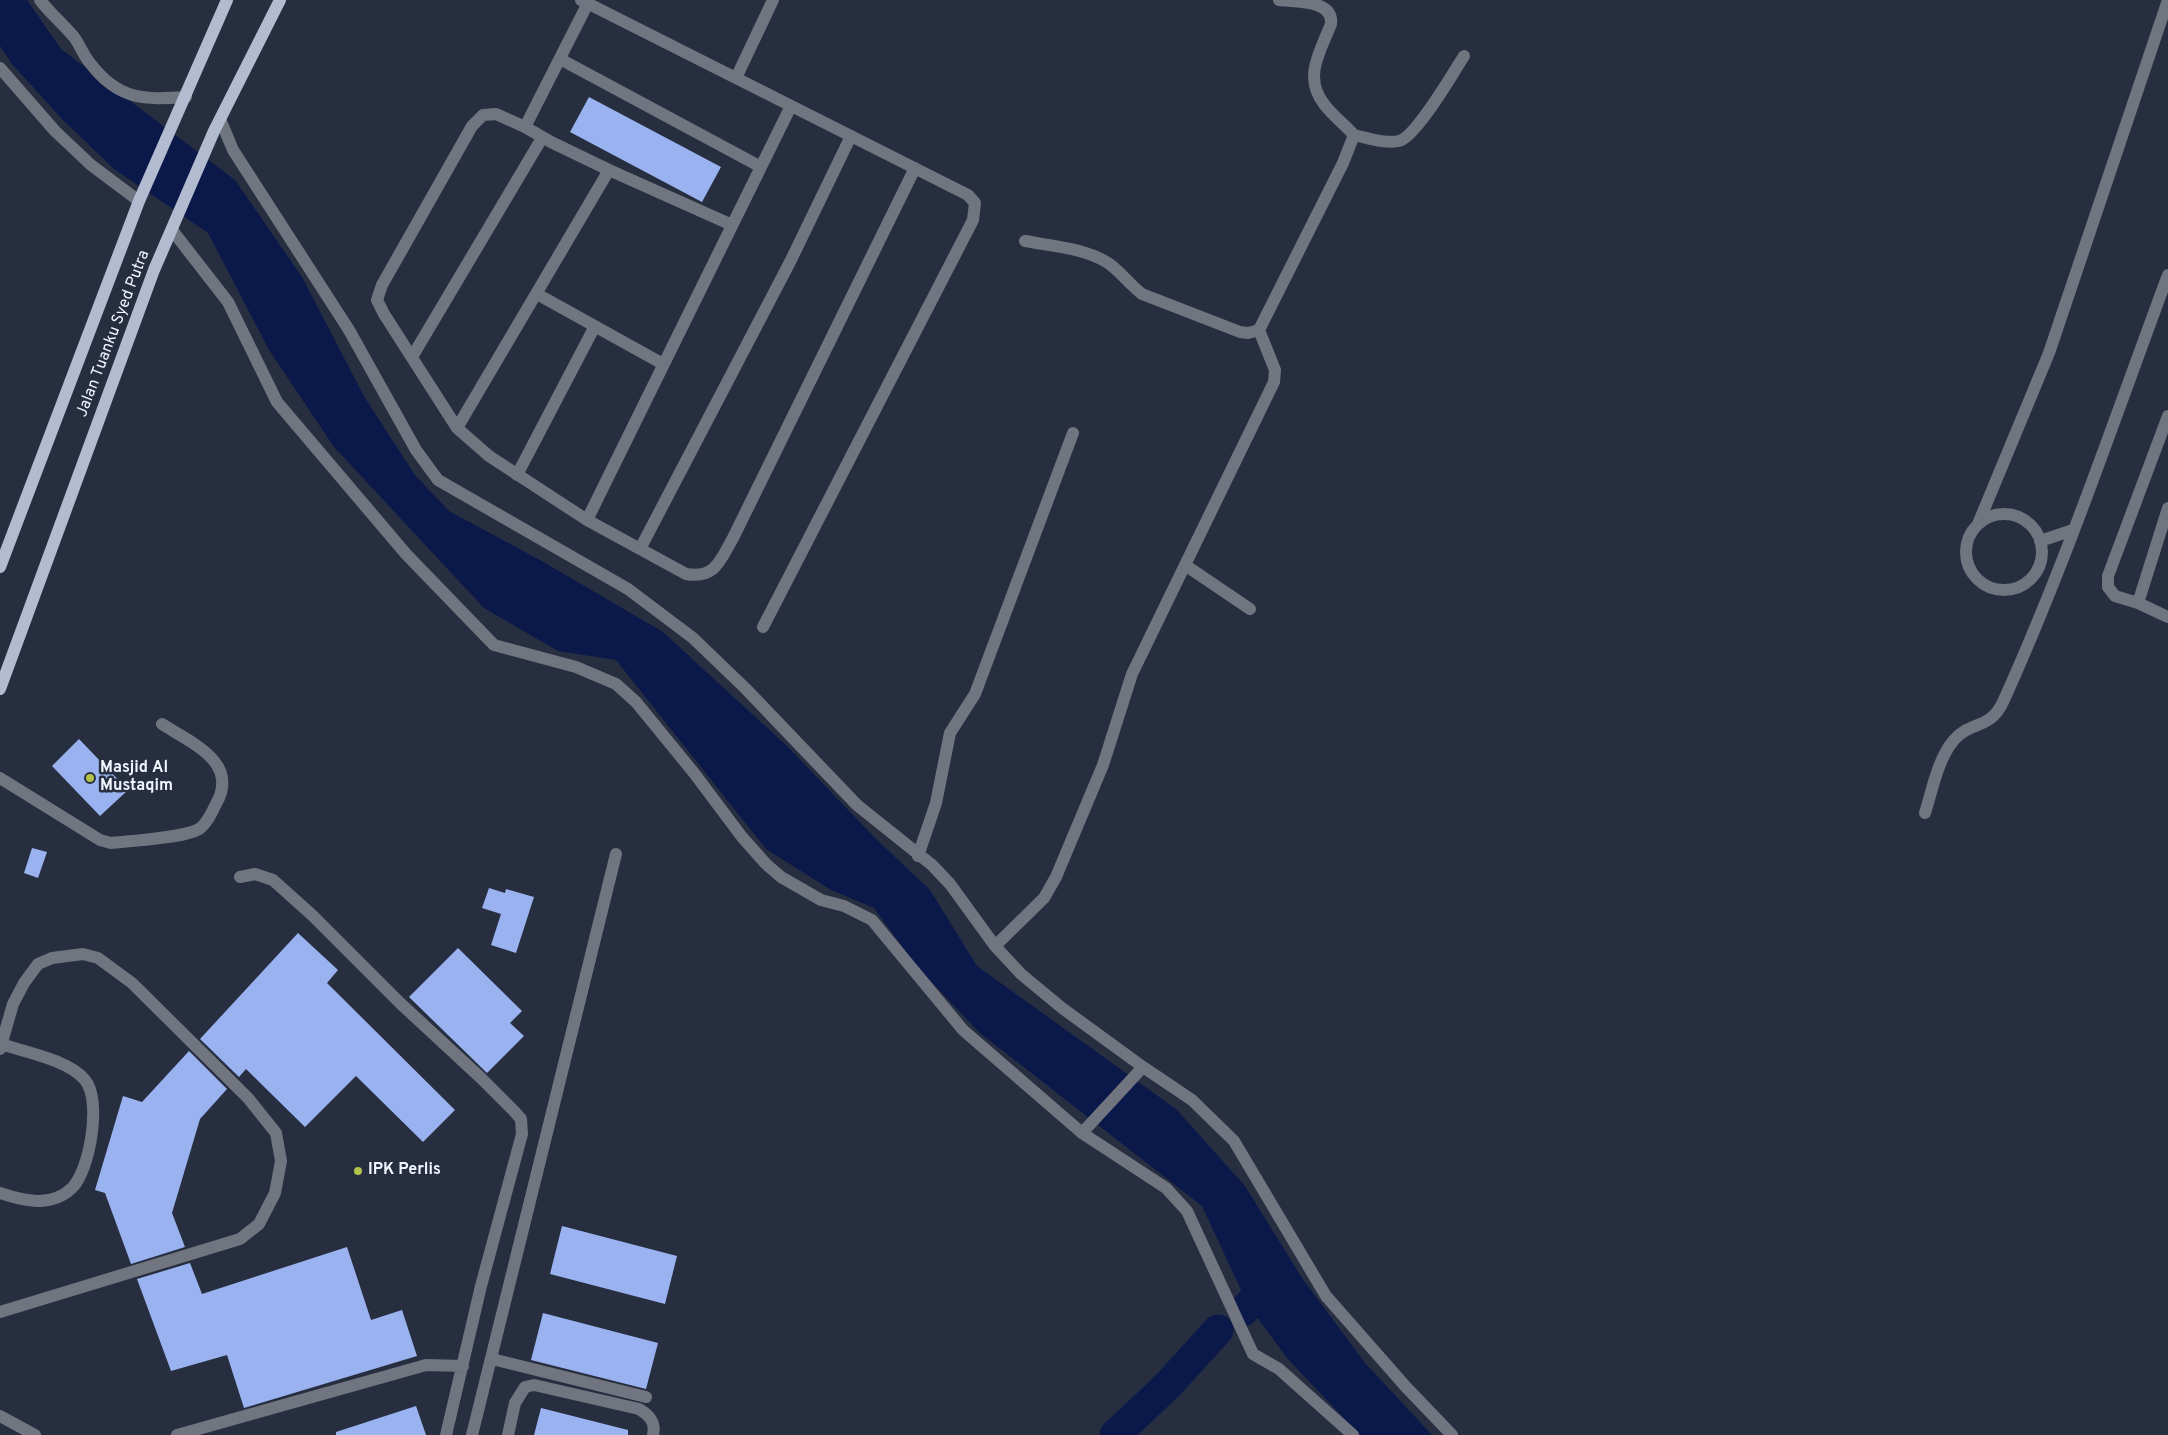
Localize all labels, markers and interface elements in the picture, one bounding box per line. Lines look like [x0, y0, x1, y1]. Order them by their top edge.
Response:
street label: Jalan Tuanku Syed Putra [73, 248, 155, 420]
place label: Masjid Al Mustaqim [100, 759, 173, 797]
marker: Masjid Al Mustaqim [84, 772, 96, 784]
place label: IPK Perlis [368, 1161, 441, 1181]
marker: IPK Perlis [352, 1165, 364, 1177]

